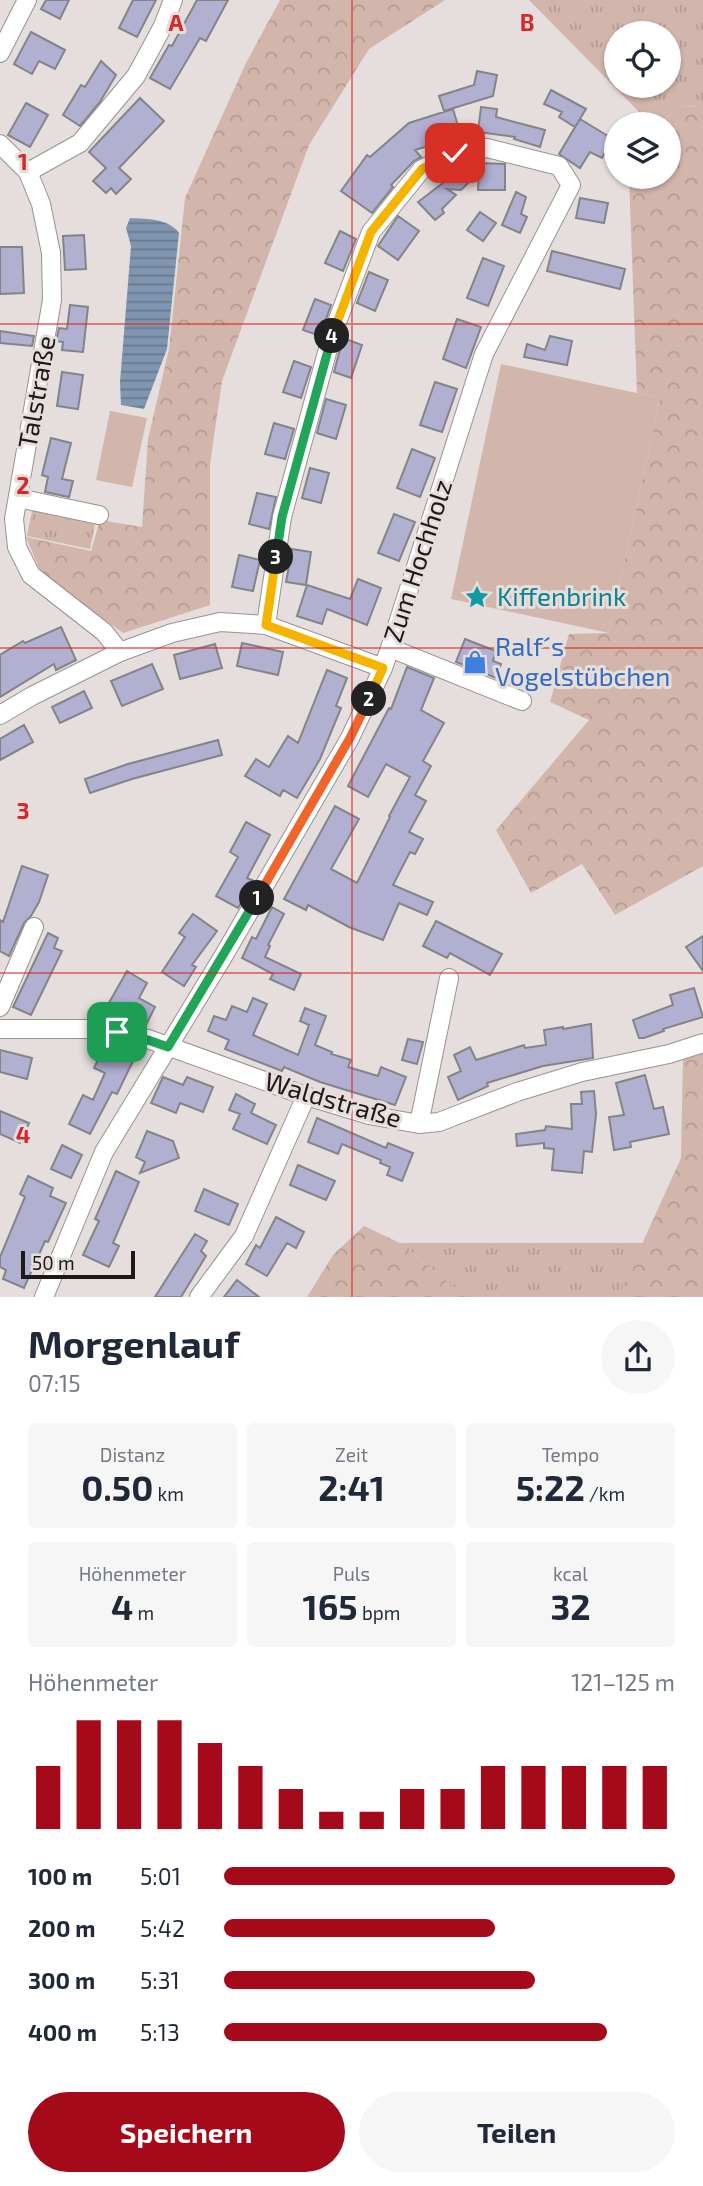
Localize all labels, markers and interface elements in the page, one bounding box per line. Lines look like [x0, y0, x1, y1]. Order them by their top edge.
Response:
text: A [168, 8, 184, 36]
text: B [520, 8, 534, 36]
map controls [604, 21, 681, 189]
button: locate [604, 21, 681, 98]
button: layers [604, 112, 681, 189]
pin [425, 123, 485, 183]
icon: check [436, 134, 474, 172]
text: 1 [18, 147, 28, 175]
pin: 4 [314, 318, 350, 354]
text: 4 [325, 324, 338, 347]
street label: Talstraße [10, 333, 61, 451]
text: 2 [16, 471, 30, 499]
street label: Zum Hochholz [376, 475, 457, 646]
pin: 3 [258, 540, 294, 574]
text: 3 [270, 545, 281, 568]
place label: Kiffenbrink [497, 580, 626, 611]
place icon: Kiffenbrink [463, 583, 491, 611]
place label: Ralf´s Vogelstübchen [495, 630, 670, 691]
shop icon: Ralf´s Vogelstübchen [461, 648, 489, 676]
pin: 2 [352, 682, 386, 716]
text: 2 [363, 687, 374, 710]
text: 3 [16, 796, 30, 824]
pin: 1 [240, 880, 274, 916]
text: 1 [252, 886, 261, 909]
pin [87, 1002, 147, 1062]
icon: arrive [98, 1013, 136, 1051]
street label: Waldstraße [262, 1064, 405, 1133]
text: 4 [16, 1120, 30, 1148]
scale bar [21, 1248, 135, 1280]
text: 50 m [32, 1251, 75, 1274]
text: Morgenlauf [28, 1320, 240, 1366]
button: share [601, 1320, 675, 1394]
text: 07:15 [28, 1369, 81, 1397]
text: Distanz [100, 1443, 165, 1466]
text: Zeit [335, 1443, 368, 1466]
text: Tempo [542, 1443, 599, 1466]
text: 0.50 [81, 1466, 153, 1508]
text: 2:41 [318, 1466, 385, 1508]
text: 5:22 [516, 1466, 585, 1508]
text: km [153, 1482, 184, 1505]
text: /km [585, 1482, 625, 1505]
text: Höhenmeter [79, 1562, 186, 1585]
text: Puls [333, 1562, 370, 1585]
text: kcal [553, 1562, 588, 1585]
text: 4 [111, 1585, 133, 1627]
text: 165 [303, 1585, 358, 1627]
text: 32 [550, 1585, 591, 1627]
text: m [133, 1601, 154, 1624]
text: bpm [358, 1601, 400, 1624]
text: Höhenmeter [28, 1668, 158, 1696]
text: 121–125 m [571, 1668, 675, 1696]
text: 100 m [28, 1862, 92, 1890]
text: 5:01 [140, 1862, 181, 1890]
text: 200 m [28, 1914, 96, 1942]
text: 5:42 [140, 1914, 185, 1942]
text: 300 m [28, 1966, 95, 1994]
text: 5:31 [140, 1966, 180, 1994]
text: 400 m [28, 2018, 97, 2046]
text: 5:13 [140, 2018, 180, 2046]
button: Speichern [28, 2092, 345, 2172]
button: Teilen [359, 2092, 675, 2172]

